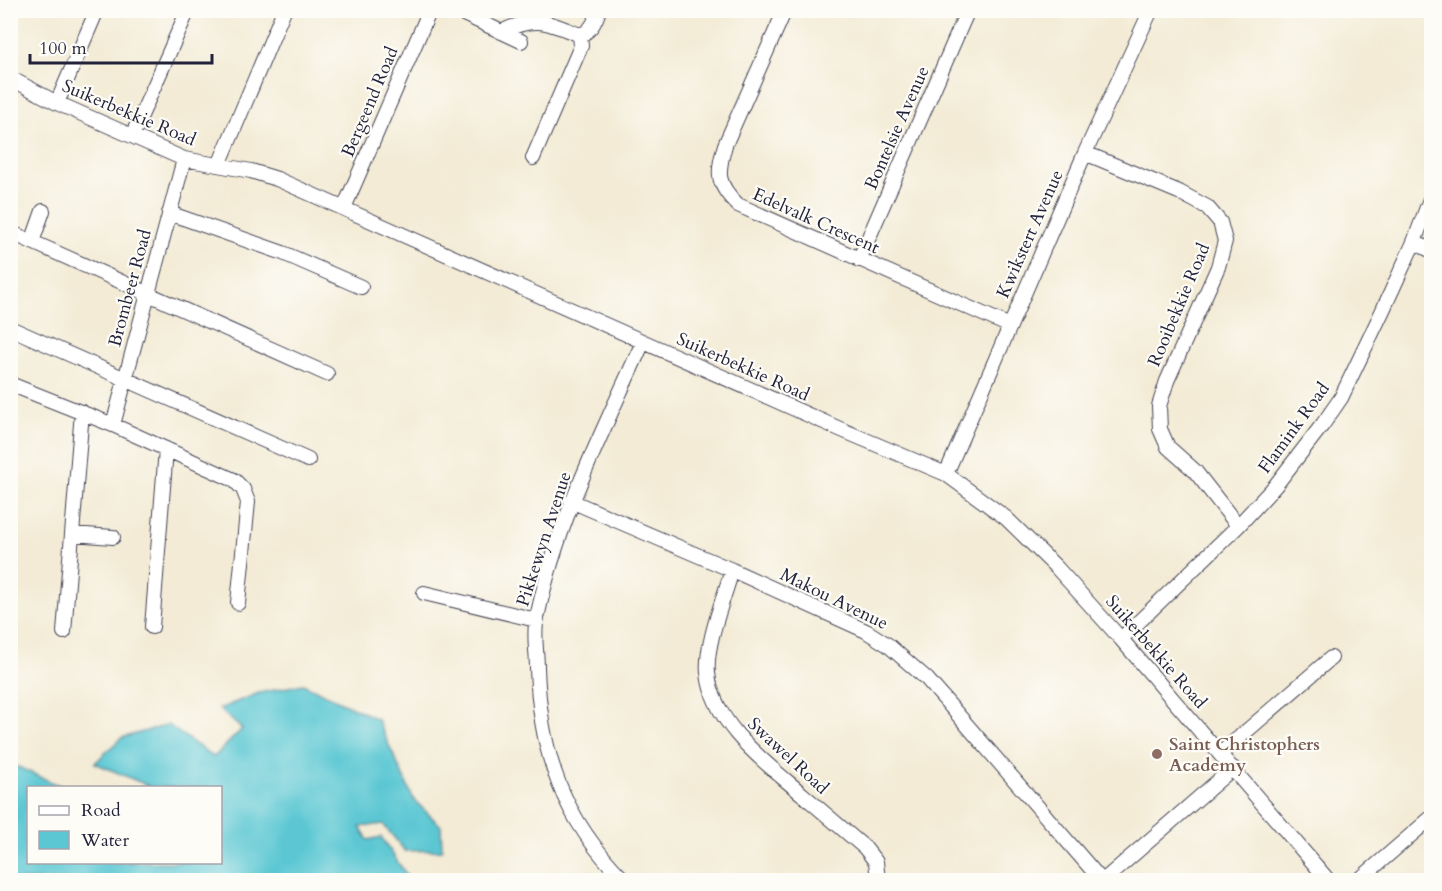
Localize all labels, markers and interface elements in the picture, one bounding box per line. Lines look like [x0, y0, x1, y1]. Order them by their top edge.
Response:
scale bar [30, 27, 212, 65]
text: 100 m [39, 36, 87, 61]
street label: Bergeend Road [336, 43, 405, 161]
street label: Bontelsie Avenue [859, 62, 935, 194]
street label: Suikerbekkie Road [58, 74, 200, 153]
street label: Kwikstert Avenue [991, 166, 1069, 302]
street label: Edelvalk Crescent [749, 182, 884, 260]
street label: Brombeer Road [102, 226, 158, 350]
street label: Rooibekkie Road [1142, 239, 1216, 371]
street label: Suikerbekkie Road [673, 326, 814, 408]
street label: Flamink Road [1252, 377, 1336, 479]
street label: Pikkewyn Avenue [510, 468, 578, 610]
street label: Makou Avenue [776, 562, 892, 636]
street label: Suikerbekkie Road [1100, 590, 1213, 715]
street label: Swawel Road [742, 712, 834, 800]
place label: Saint Christophers Academy [1169, 732, 1320, 778]
marker: Saint Christophers Academy [1150, 747, 1164, 761]
legend [27, 786, 222, 864]
text: Road [81, 798, 121, 823]
text: Water [80, 828, 130, 853]

